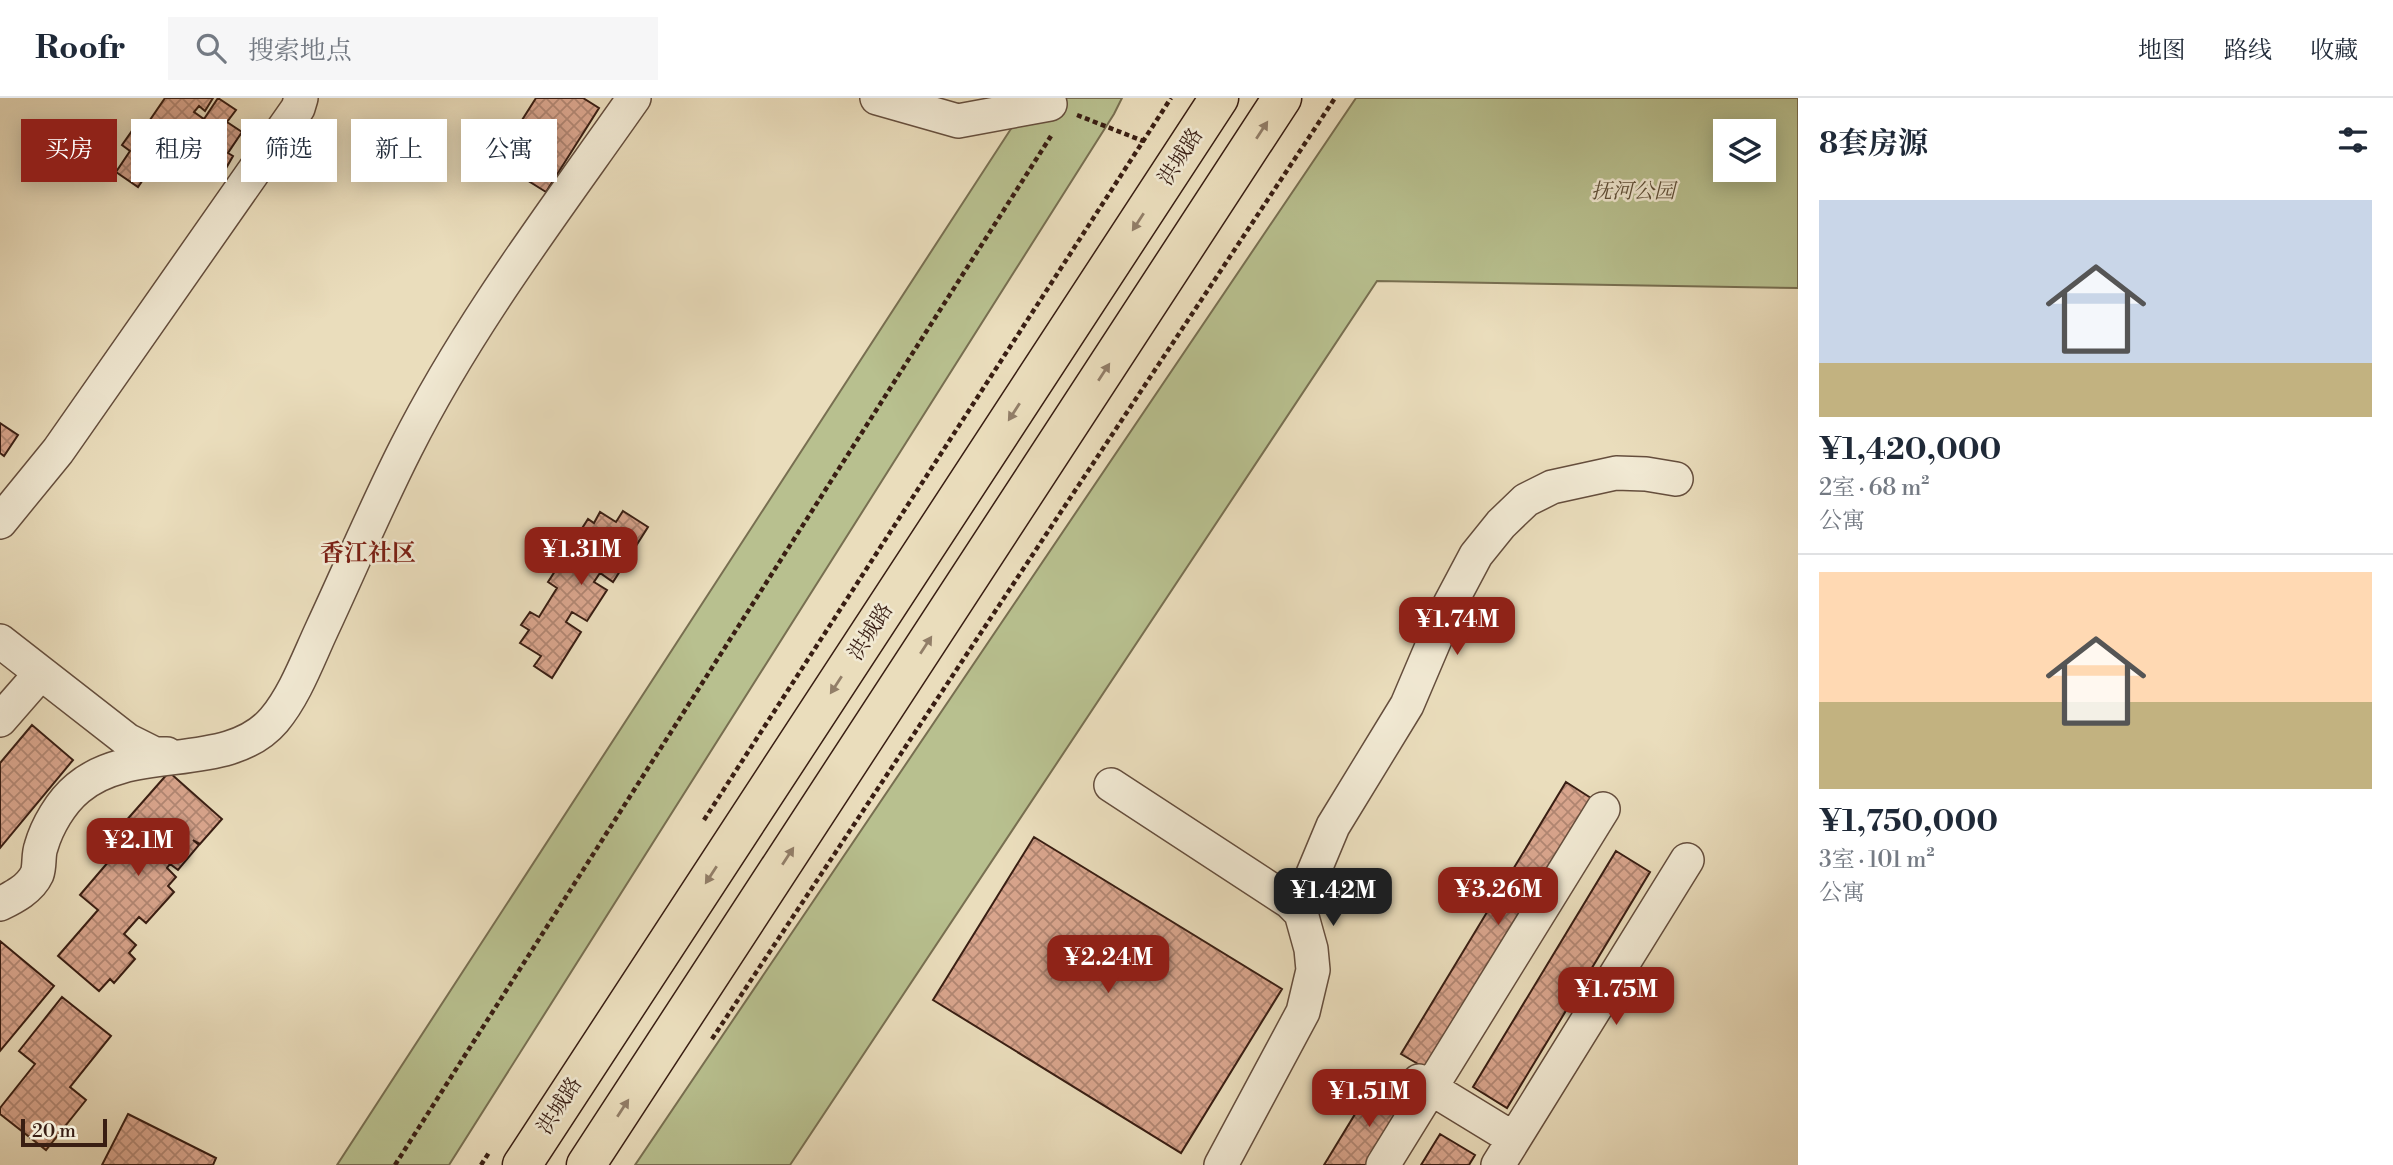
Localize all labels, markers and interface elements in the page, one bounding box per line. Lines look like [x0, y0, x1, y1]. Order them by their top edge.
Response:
search box [168, 17, 658, 80]
text: Roofr [35, 28, 126, 69]
icon: search [192, 29, 230, 67]
text: 搜索地点 [248, 35, 352, 67]
text: 地图 [2138, 36, 2186, 66]
text: 路线 [2224, 36, 2272, 66]
text: 收藏 [2310, 36, 2358, 66]
chip: 买房 [21, 119, 117, 182]
chip: 租房 [131, 119, 227, 182]
chip: 筛选 [241, 119, 337, 182]
chip: 新上 [351, 119, 447, 182]
chip: 公寓 [461, 119, 557, 182]
map controls [1713, 119, 1776, 182]
button: layers [1713, 119, 1776, 182]
one-way arrow [1255, 120, 1268, 140]
icon: filters [2334, 121, 2372, 159]
street label: 洪城路 [1153, 124, 1209, 190]
text: 8套房源 [1819, 125, 1928, 163]
park label: 抚河公园 [1591, 179, 1678, 205]
one-way arrow [1132, 212, 1145, 232]
icon: home [2033, 246, 2159, 372]
one-way arrow [1097, 363, 1110, 382]
one-way arrow [1008, 403, 1021, 422]
text: ¥1,420,000 [1819, 431, 2001, 469]
text: 2室 · 68 m² [1819, 474, 1929, 502]
text: 公寓 [1819, 507, 1865, 535]
pin: ¥1.31M [524, 528, 638, 587]
text: ¥1.31M [541, 536, 621, 564]
district label: 香江社区 [320, 539, 416, 569]
pin: ¥1.74M [1400, 598, 1514, 657]
street label: 洪城路 [843, 599, 899, 665]
text: ¥1.74M [1415, 606, 1499, 634]
icon: home [2033, 618, 2159, 744]
one-way arrow [919, 635, 932, 655]
one-way arrow [829, 675, 842, 695]
text: ¥1,750,000 [1819, 803, 1998, 841]
pin: ¥2.1M [89, 818, 187, 878]
text: ¥2.1M [103, 827, 173, 855]
one-way arrow [781, 846, 794, 866]
text: 3室 · 101 m² [1819, 846, 1935, 874]
one-way arrow [705, 866, 718, 885]
pin: ¥1.42M [1276, 868, 1390, 928]
pin: ¥3.26M [1441, 868, 1555, 927]
text: ¥3.26M [1454, 876, 1542, 904]
text: ¥1.42M [1290, 877, 1376, 905]
text: 公寓 [1819, 879, 1865, 907]
pin: ¥2.24M [1051, 936, 1165, 995]
text: ¥2.24M [1063, 944, 1153, 972]
pin: ¥1.75M [1559, 968, 1673, 1027]
text: ¥1.75M [1574, 976, 1658, 1004]
pin: ¥1.51M [1312, 1070, 1426, 1129]
street label: 洪城路 [532, 1073, 588, 1139]
text: ¥1.51M [1328, 1078, 1410, 1106]
one-way arrow [616, 1099, 630, 1117]
scale bar [21, 1116, 107, 1148]
text: 20 m [32, 1119, 76, 1143]

